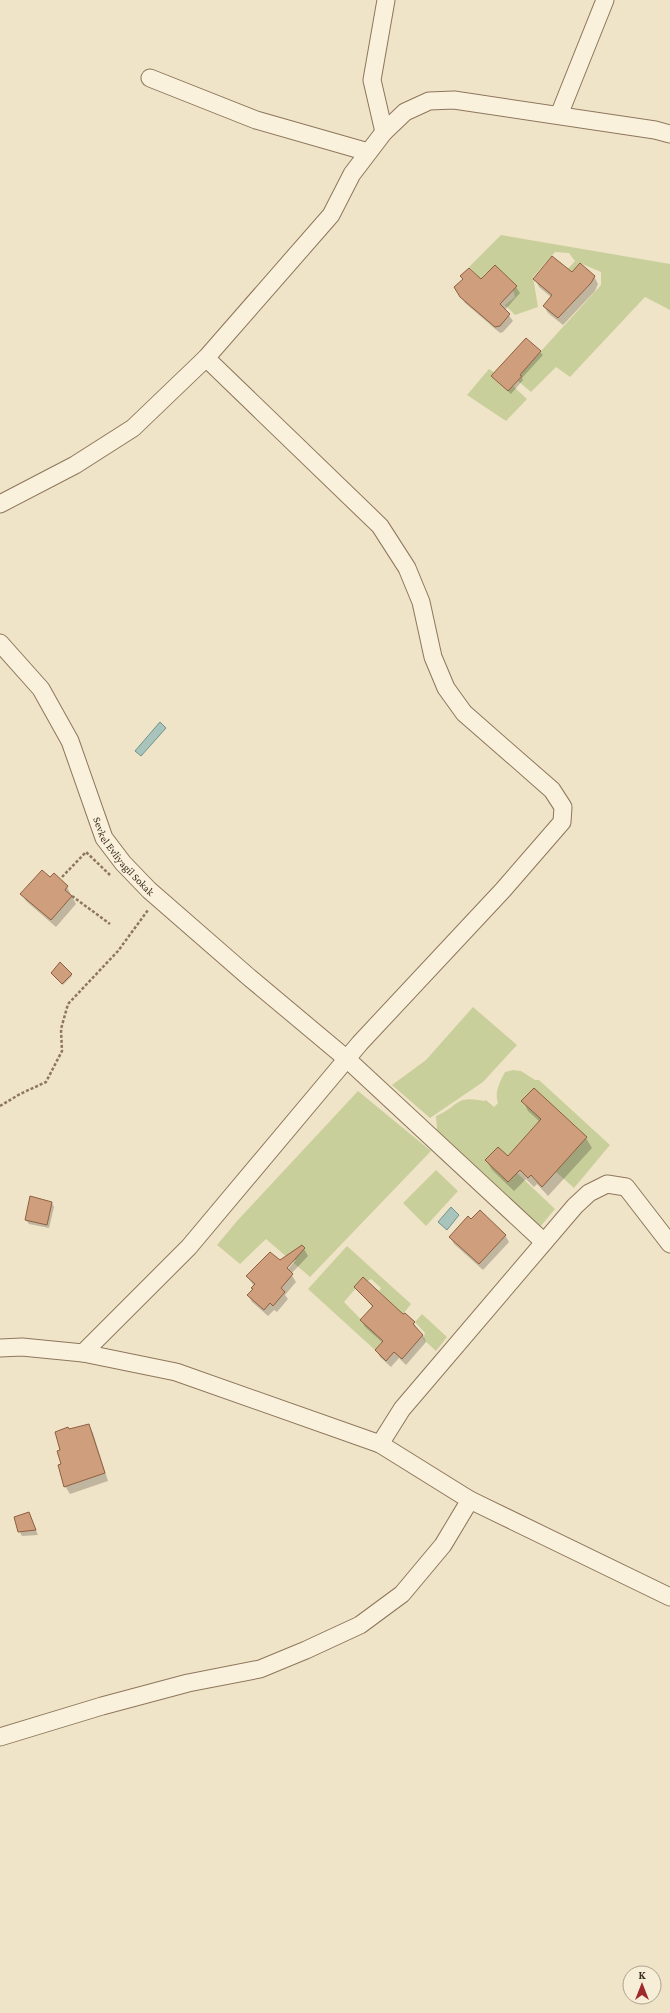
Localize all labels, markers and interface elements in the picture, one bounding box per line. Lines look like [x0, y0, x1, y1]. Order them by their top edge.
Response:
street label: Sevkel Evliyagil Sokak [91, 815, 157, 898]
north arrow [622, 1965, 662, 2005]
text: K [638, 1969, 646, 1981]

